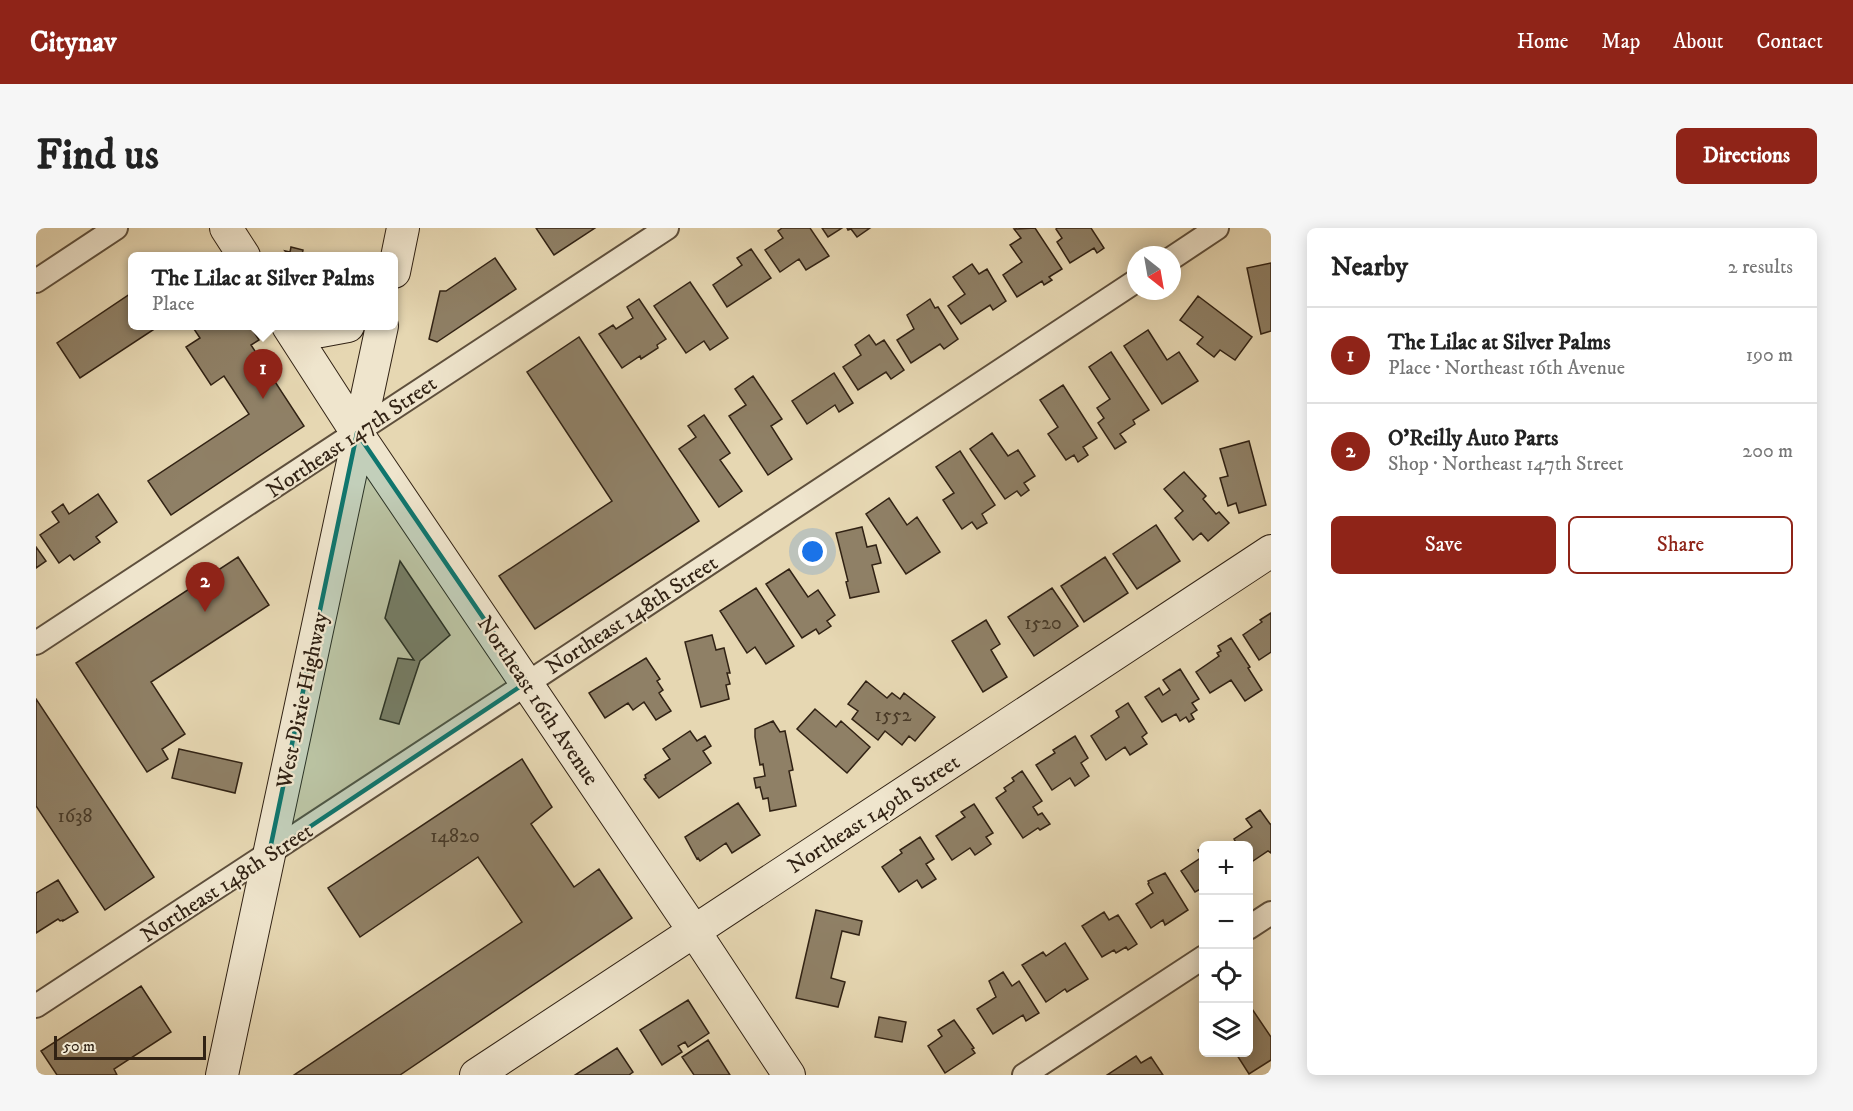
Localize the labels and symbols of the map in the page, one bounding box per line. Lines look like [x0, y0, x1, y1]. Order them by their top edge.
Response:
north arrow [1127, 246, 1181, 300]
pin: 1 [244, 350, 282, 399]
street label: Northeast 147th Street [261, 369, 441, 503]
your location [798, 537, 827, 566]
street label: Northeast 148th Street [541, 550, 723, 681]
pin: 2 [186, 562, 224, 612]
street label: West Dixie Highway [270, 609, 334, 792]
street label: Northeast 16th Avenue [471, 611, 604, 791]
house number: 1520 [1024, 611, 1062, 636]
house number: 1552 [875, 703, 912, 728]
street label: Northeast 149th Street [783, 749, 965, 880]
house number: 1638 [57, 804, 93, 829]
street label: Northeast 148th Street [136, 818, 318, 949]
house number: 14820 [430, 824, 480, 849]
scale bar [54, 1033, 206, 1060]

